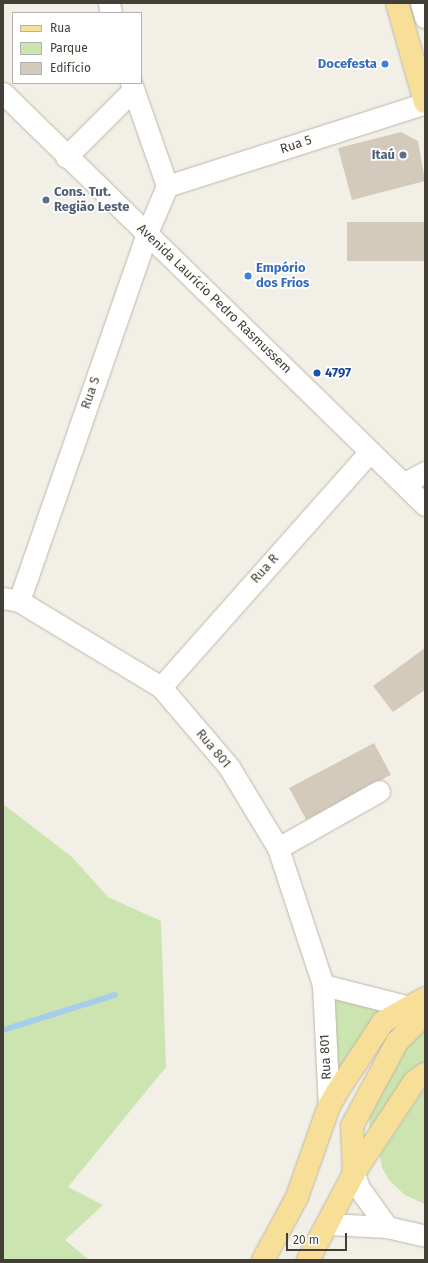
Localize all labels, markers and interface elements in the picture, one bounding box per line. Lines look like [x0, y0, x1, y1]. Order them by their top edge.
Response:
legend [12, 12, 142, 84]
text: Rua [50, 21, 71, 35]
text: Parque [50, 41, 88, 55]
place label: Docefesta [318, 56, 377, 72]
marker: Docefesta [380, 59, 390, 69]
text: Edifício [50, 61, 91, 75]
street label: Rua 5 [278, 133, 314, 157]
place label: Itaú [372, 147, 395, 163]
marker: Itaú [398, 150, 408, 160]
place label: Cons. Tut. Região Leste [54, 185, 129, 216]
marker: Cons. Tut. Região Leste [41, 195, 51, 205]
street label: Avenida Laurício Pedro Rasmussem [134, 221, 294, 377]
place label: Empório dos Frios [256, 261, 309, 292]
marker: Empório dos Frios [243, 271, 253, 281]
place label: 4797 [325, 365, 351, 381]
marker: 4797 [312, 368, 322, 378]
street label: Rua S [78, 375, 104, 411]
street label: Rua R [248, 551, 282, 587]
street label: Rua 801 [192, 726, 234, 772]
street label: Rua 801 [317, 1034, 335, 1080]
scale bar [288, 1225, 349, 1251]
text: 20 m [293, 1233, 319, 1247]

